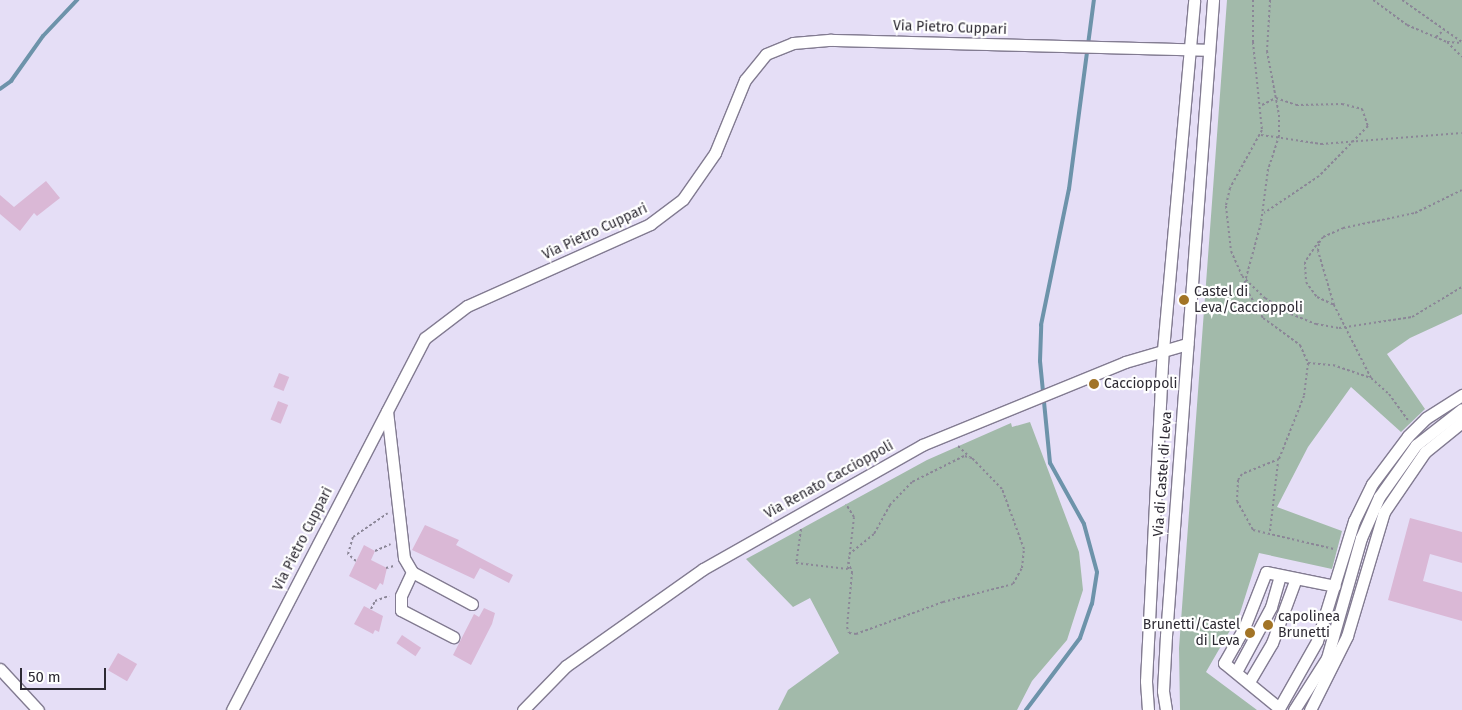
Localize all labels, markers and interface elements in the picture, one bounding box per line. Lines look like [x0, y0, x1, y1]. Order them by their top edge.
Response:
street label: Via Pietro Cuppari [893, 18, 1007, 38]
street label: Via Pietro Cuppari [540, 200, 650, 264]
place label: Castel di Leva/Caccioppoli [1194, 284, 1303, 316]
marker: Castel di Leva/Caccioppoli [1178, 294, 1190, 306]
place label: Caccioppoli [1104, 376, 1177, 392]
marker: Caccioppoli [1088, 378, 1100, 390]
street label: Via di Castel di Leva [1150, 411, 1176, 537]
street label: Via Renato Caccioppoli [762, 438, 896, 522]
street label: Via Pietro Cuppari [270, 484, 336, 594]
place label: capolinea Brunetti [1278, 609, 1340, 642]
place label: Brunetti/Castel di Leva [1143, 617, 1240, 650]
marker: capolinea Brunetti [1262, 619, 1274, 631]
marker: Brunetti/Castel di Leva [1244, 627, 1256, 639]
scale bar [22, 658, 109, 690]
text: 50 m [28, 668, 61, 686]

